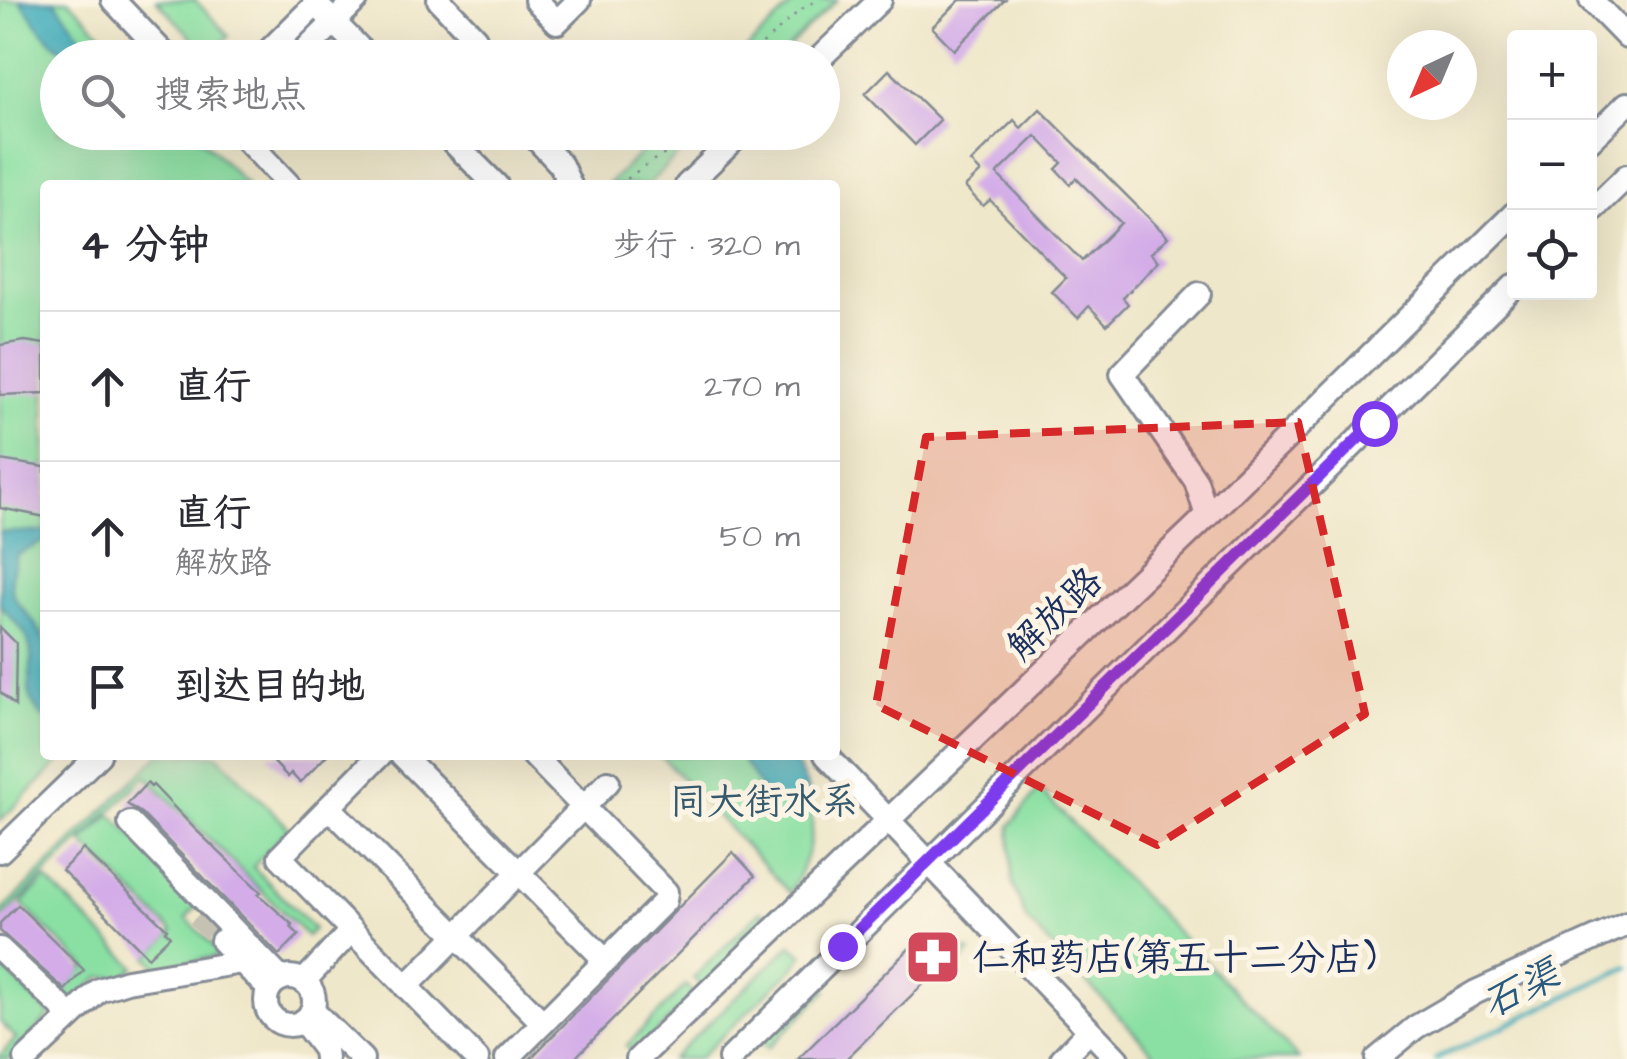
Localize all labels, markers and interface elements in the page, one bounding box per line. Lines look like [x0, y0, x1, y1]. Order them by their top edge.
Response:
north arrow [1387, 30, 1477, 120]
map controls [1507, 30, 1597, 300]
button: + [1507, 30, 1597, 120]
search box [40, 40, 840, 150]
icon: search [75, 68, 130, 123]
text: 搜索地点 [155, 70, 307, 122]
button: − [1507, 120, 1597, 210]
button: locate [1507, 210, 1597, 300]
text: 4 分钟 [80, 217, 209, 275]
text: 步行 · 320 m [613, 223, 800, 268]
icon: ahead [80, 359, 135, 414]
text: 直行 [175, 361, 251, 413]
text: 270 m [704, 364, 800, 409]
route start [1352, 401, 1398, 447]
text: 直行 [175, 488, 251, 540]
icon: ahead [80, 509, 135, 564]
text: 50 m [719, 514, 800, 559]
text: 解放路 [175, 541, 271, 586]
street label: 解放路 [996, 556, 1114, 673]
icon: arrive [80, 659, 135, 714]
text: 到达目的地 [175, 661, 365, 713]
park label: 同大街水系 [669, 777, 859, 829]
route end [820, 924, 866, 970]
pharmacy icon: 仁和药店(第五十二分店) [903, 927, 963, 987]
place label: 仁和药店(第五十二分店) [972, 933, 1377, 985]
water label: 石渠 [1473, 947, 1572, 1032]

